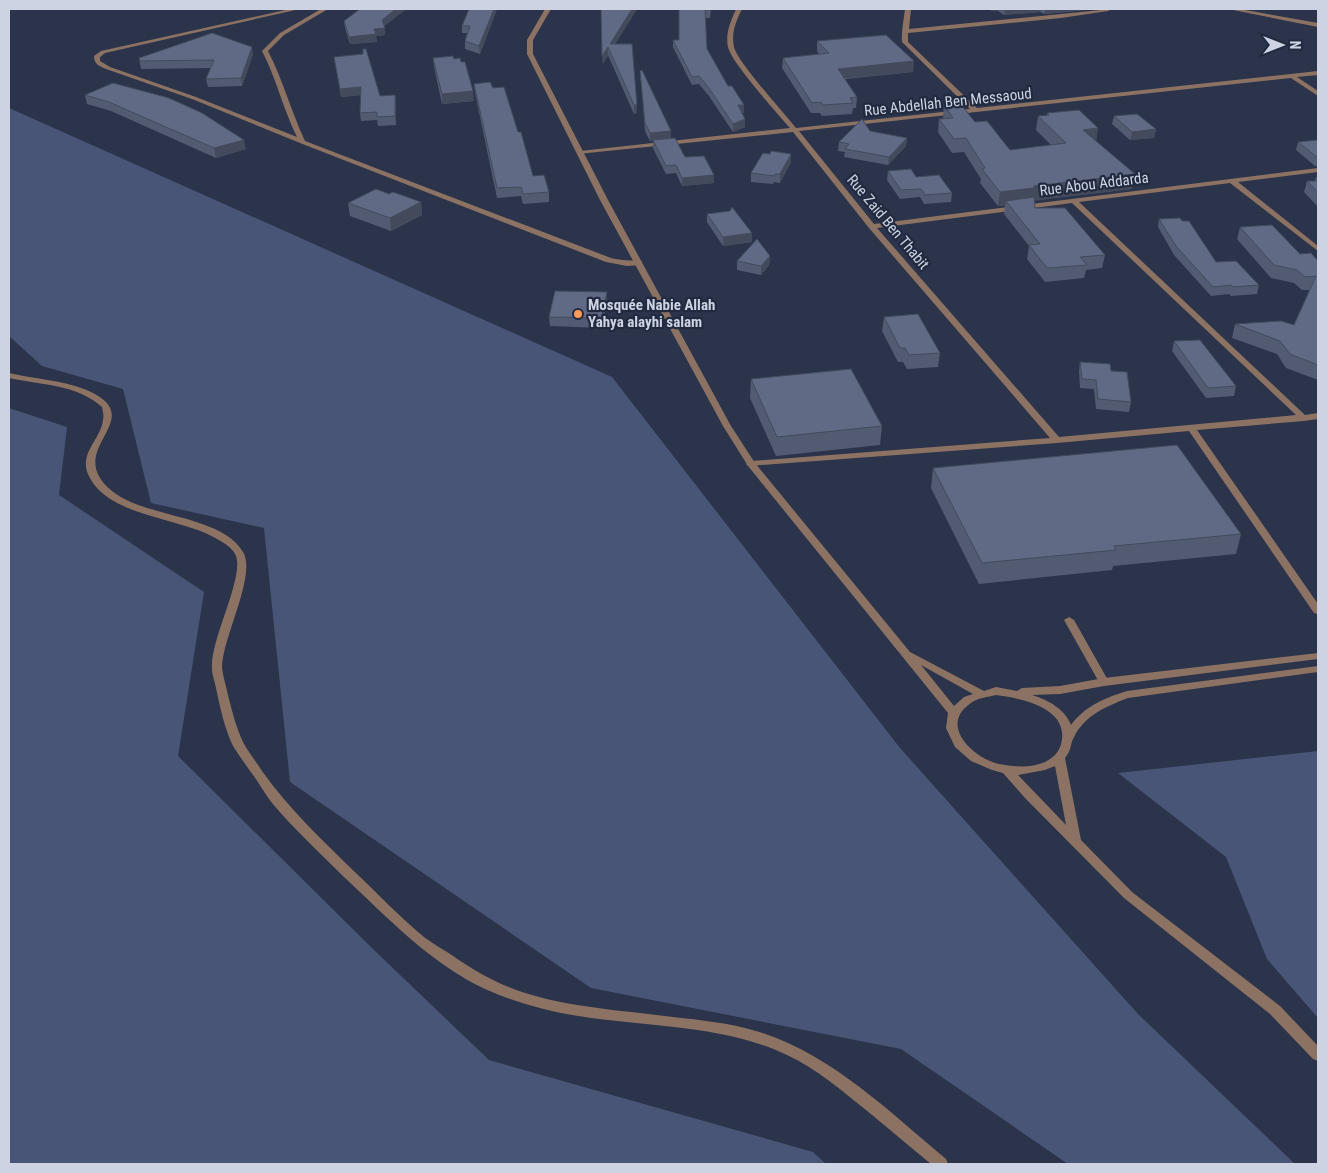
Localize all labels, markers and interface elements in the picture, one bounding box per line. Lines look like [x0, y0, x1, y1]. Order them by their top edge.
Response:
north arrow [1257, 20, 1307, 70]
text: N [1287, 41, 1303, 49]
street label: Rue Abdellah Ben Messaoud [863, 84, 1033, 120]
street label: Rue Abou Addarda [1038, 168, 1150, 200]
street label: Rue Zaid Ben Thabit [843, 171, 933, 273]
place label: Mosquée Nabie Allah Yahya alayhi salam [588, 296, 715, 331]
marker: Mosquée Nabie Allah Yahya alayhi salam [572, 308, 584, 320]

